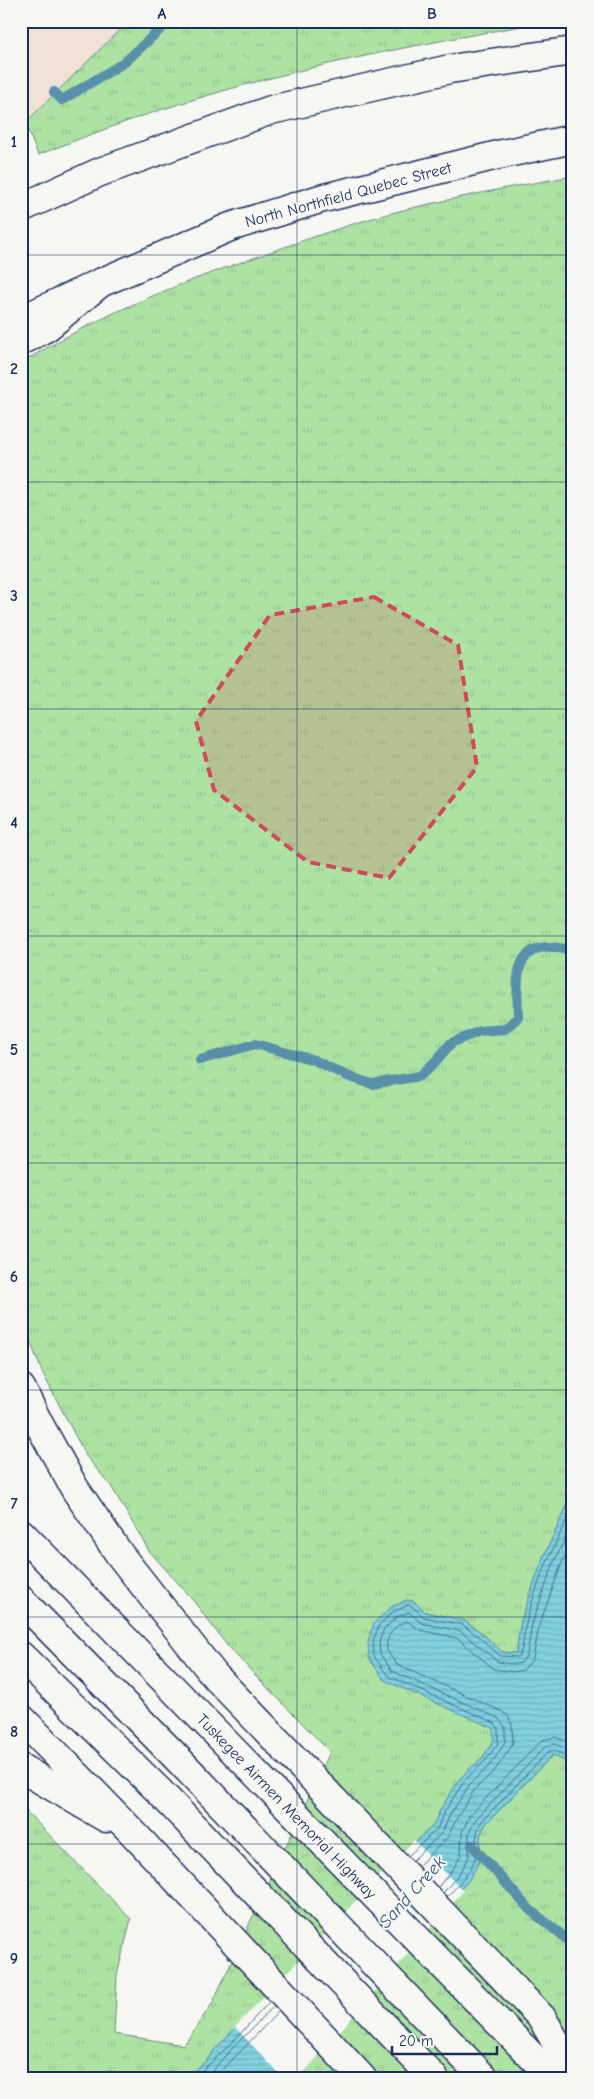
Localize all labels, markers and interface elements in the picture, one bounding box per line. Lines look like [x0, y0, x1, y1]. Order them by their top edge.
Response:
text: A [158, 5, 167, 23]
text: B [427, 5, 437, 23]
text: 1 [11, 133, 17, 151]
street label: North Northfield Quebec Street [243, 159, 454, 231]
text: 2 [10, 360, 18, 378]
text: 3 [10, 587, 18, 605]
text: 4 [10, 814, 18, 832]
text: 5 [10, 1041, 18, 1059]
text: 6 [10, 1268, 18, 1286]
text: 7 [10, 1495, 18, 1513]
street label: Tuskegee Airmen Memorial Highway [193, 1710, 380, 1904]
text: 8 [10, 1723, 18, 1741]
water label: Sand Creek [375, 1852, 450, 1933]
text: 9 [10, 1950, 18, 1968]
scale bar [392, 2024, 496, 2056]
text: 20 m [399, 2032, 433, 2050]

